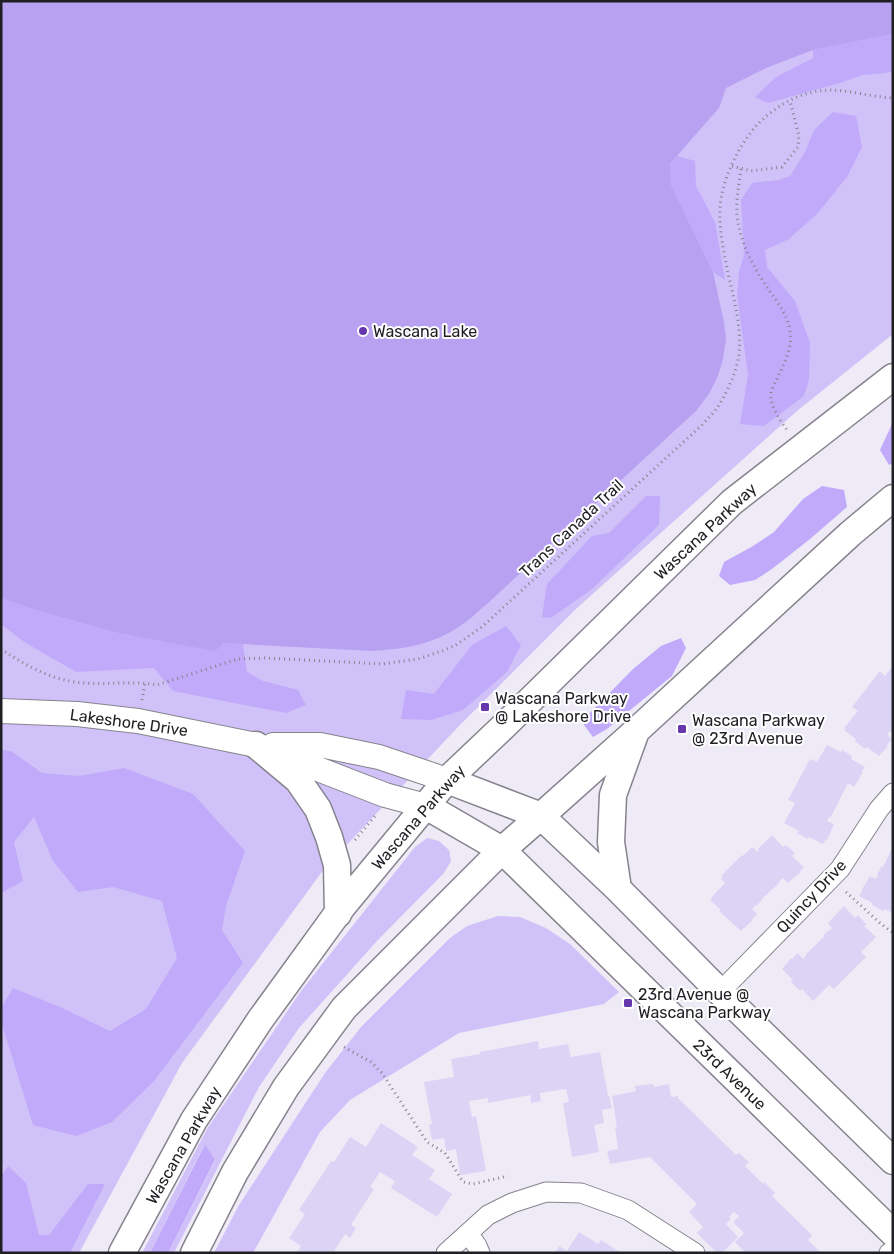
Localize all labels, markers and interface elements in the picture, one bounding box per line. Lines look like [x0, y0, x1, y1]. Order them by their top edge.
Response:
place label: Wascana Lake [373, 322, 477, 341]
marker: Wascana Lake [357, 325, 369, 337]
street label: Trans Canada Trail [516, 475, 627, 581]
street label: Wascana Parkway [650, 479, 761, 584]
place label: Wascana Parkway @ Lakeshore Drive [495, 689, 631, 726]
marker: Wascana Parkway @ Lakeshore Drive [479, 701, 491, 713]
street label: Lakeshore Drive [69, 705, 189, 740]
place label: Wascana Parkway @ 23rd Avenue [692, 711, 825, 748]
marker: Wascana Parkway @ 23rd Avenue [676, 723, 688, 735]
street label: Wascana Parkway [368, 761, 469, 874]
street label: Quincy Drive [773, 856, 850, 937]
place label: 23rd Avenue @ Wascana Parkway [638, 985, 771, 1022]
marker: 23rd Avenue @ Wascana Parkway [622, 997, 634, 1009]
street label: 23rd Avenue [689, 1035, 770, 1114]
street label: Wascana Parkway [142, 1083, 225, 1208]

